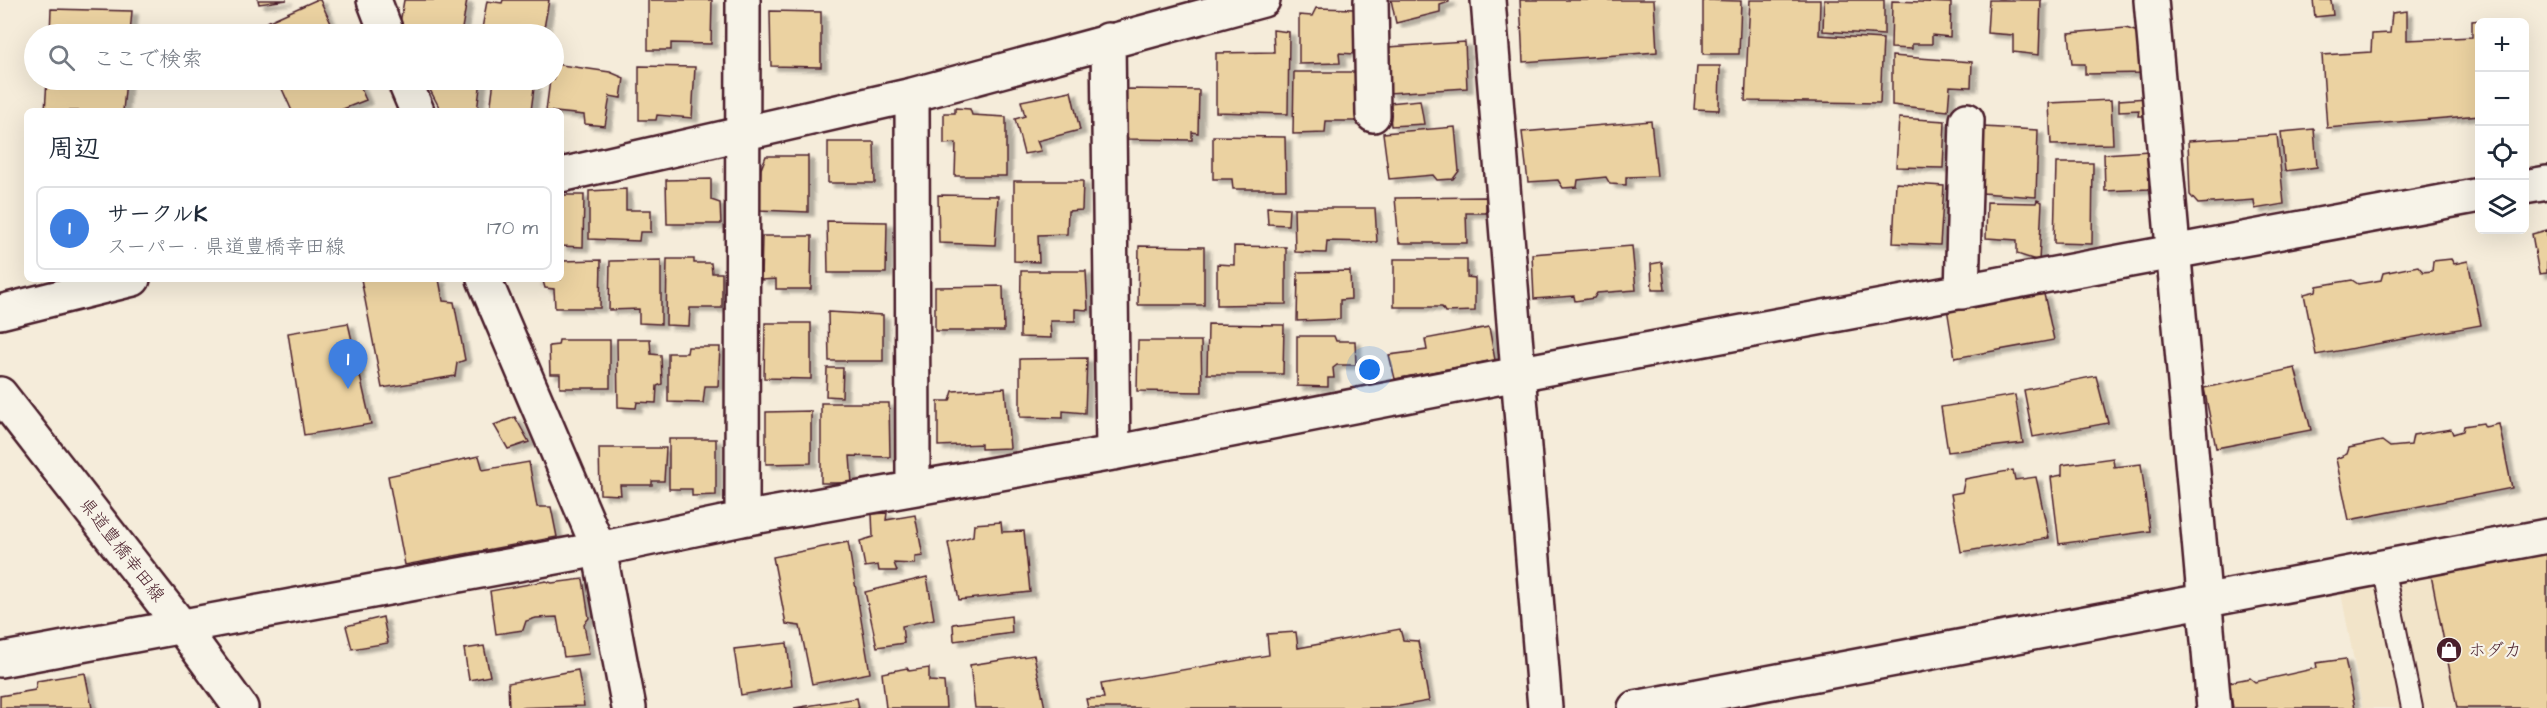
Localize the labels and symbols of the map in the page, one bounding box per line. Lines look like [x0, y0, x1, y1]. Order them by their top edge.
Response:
pin: 1 [328, 340, 368, 389]
your location [1355, 355, 1384, 384]
street label: 県道豊橋幸田線 [73, 493, 171, 607]
shop icon: ホダカ [2434, 635, 2464, 665]
place label: ホダカ [2468, 638, 2522, 663]

